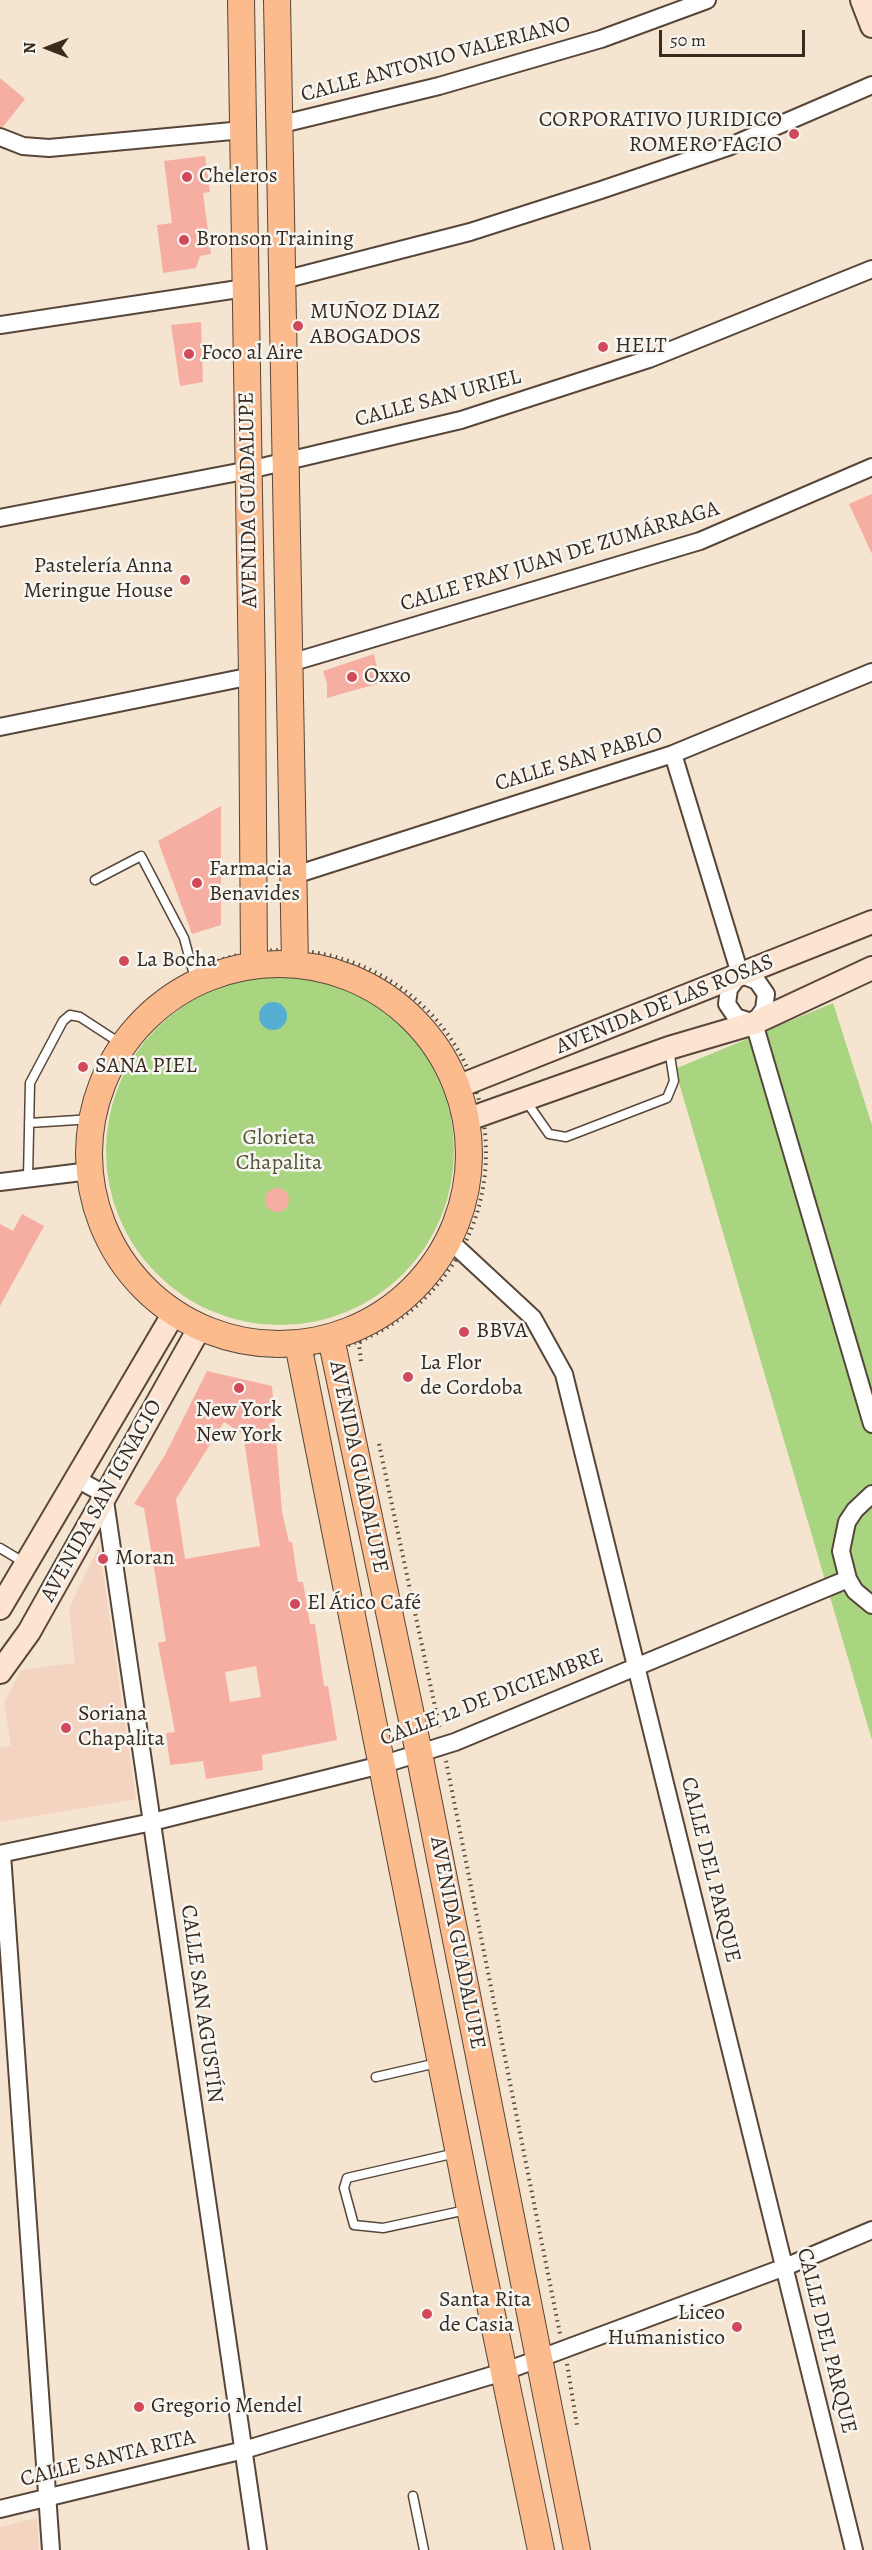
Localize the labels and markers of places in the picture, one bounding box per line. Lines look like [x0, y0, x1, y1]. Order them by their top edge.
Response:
place label: CORPORATIVO JURIDICO ROMERO FACIO [539, 108, 782, 160]
marker: CORPORATIVO JURIDICO ROMERO FACIO [787, 127, 801, 141]
place label: Cheleros [199, 164, 278, 190]
marker: Cheleros [180, 170, 194, 184]
place label: Bronson Training [196, 227, 354, 253]
marker: Bronson Training [177, 233, 191, 247]
place label: MUÑOZ DIAZ ABOGADOS [310, 300, 440, 352]
marker: MUÑOZ DIAZ ABOGADOS [291, 319, 305, 333]
place label: HELT [615, 334, 667, 360]
marker: HELT [596, 340, 610, 354]
place label: Foco al Aire [201, 341, 303, 367]
marker: Foco al Aire [182, 347, 196, 361]
place label: Pastelería Anna Meringue House [23, 554, 173, 606]
marker: Pastelería Anna Meringue House [178, 573, 192, 587]
place label: Oxxo [364, 664, 411, 690]
marker: Oxxo [345, 670, 359, 684]
place label: Farmacia Benavides [209, 857, 300, 908]
marker: Farmacia Benavides [190, 876, 204, 890]
place label: La Bocha [136, 948, 217, 974]
marker: La Bocha [117, 954, 131, 968]
place label: SANA PIEL [95, 1054, 197, 1080]
marker: SANA PIEL [76, 1060, 90, 1074]
place label: BBVA [476, 1319, 528, 1345]
marker: BBVA [457, 1325, 471, 1339]
place label: La Flor de Cordoba [420, 1351, 523, 1402]
marker: La Flor de Cordoba [401, 1370, 415, 1384]
marker: New York New York [232, 1381, 246, 1395]
place label: New York New York [196, 1398, 282, 1450]
place label: Moran [115, 1546, 175, 1572]
marker: Moran [96, 1552, 110, 1566]
place label: El Ático Café [307, 1591, 421, 1617]
marker: El Ático Café [288, 1597, 302, 1611]
place label: Soriana Chapalita [78, 1702, 165, 1754]
marker: Soriana Chapalita [59, 1721, 73, 1735]
place label: Santa Rita de Casia [439, 2288, 531, 2340]
place label: Liceo Humanistico [607, 2301, 725, 2352]
marker: Santa Rita de Casia [420, 2307, 434, 2321]
marker: Liceo Humanistico [730, 2320, 744, 2334]
place label: Gregorio Mendel [151, 2394, 302, 2420]
marker: Gregorio Mendel [132, 2400, 146, 2414]

